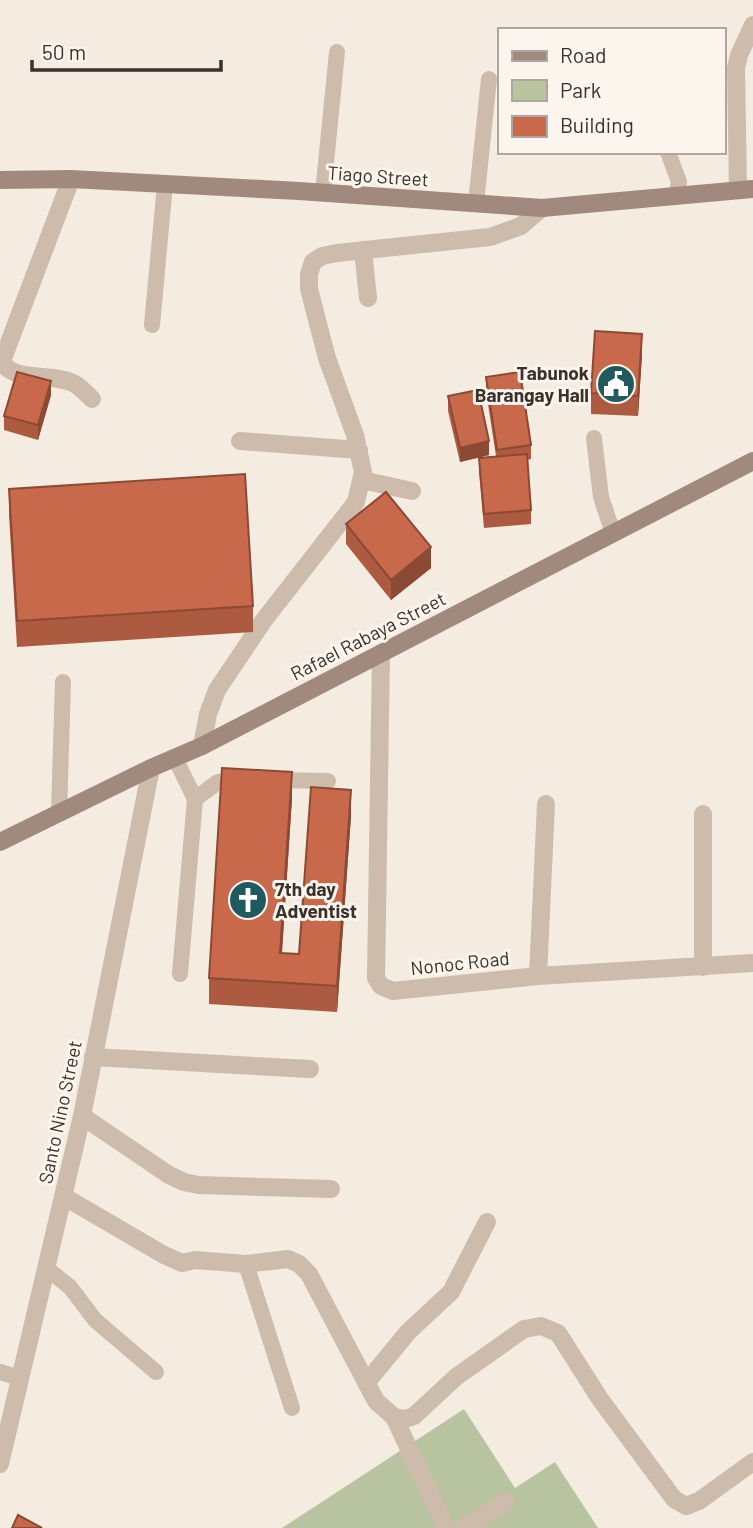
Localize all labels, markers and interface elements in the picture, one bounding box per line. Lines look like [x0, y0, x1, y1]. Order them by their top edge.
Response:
scale bar [32, 28, 220, 72]
legend [498, 28, 725, 154]
text: 50 m [42, 39, 86, 64]
text: Road [560, 42, 606, 67]
text: Park [560, 77, 601, 102]
text: Building [560, 112, 634, 137]
street label: Tiago Street [327, 160, 429, 191]
place label: Tabunok Barangay Hall [475, 361, 589, 406]
public building icon: Tabunok Barangay Hall [595, 363, 637, 405]
street label: Rafael Rabaya Street [286, 587, 449, 685]
place label: 7th day Adventist [275, 877, 357, 922]
church icon: 7th day Adventist [227, 879, 269, 921]
street label: Nonoc Road [409, 946, 511, 979]
street label: Santo Nino Street [33, 1038, 86, 1186]

